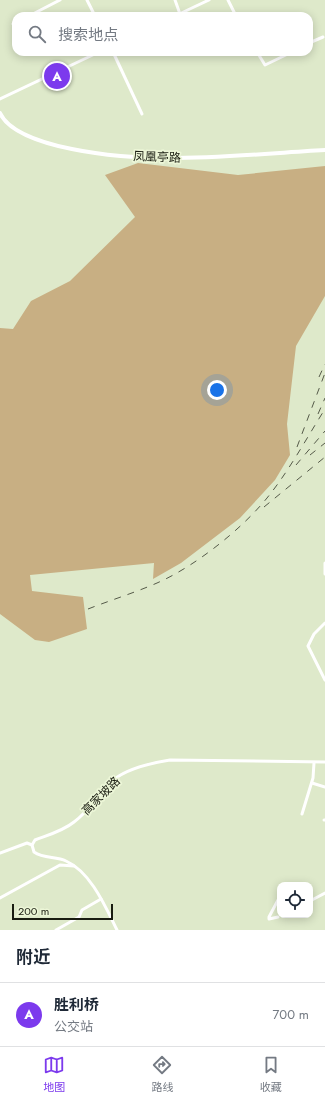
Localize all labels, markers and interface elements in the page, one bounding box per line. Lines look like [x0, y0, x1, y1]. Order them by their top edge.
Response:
search box [12, 12, 313, 56]
icon: search [26, 23, 48, 45]
text: 搜索地点 [58, 24, 118, 46]
pin: A [44, 61, 70, 91]
street label: 凤凰亭路 [133, 147, 181, 167]
your location [207, 380, 227, 400]
street label: 高家坡路 [78, 773, 124, 819]
map controls [277, 882, 313, 918]
button: locate [277, 882, 313, 918]
scale bar [12, 902, 113, 921]
text: 200 m [18, 903, 49, 919]
text: 附近 [16, 945, 50, 969]
text: 胜利桥 [54, 994, 99, 1016]
text: A [24, 1005, 34, 1024]
text: 700 m [273, 1005, 309, 1024]
text: 公交站 [54, 1017, 93, 1036]
tab: 地图 [43, 1054, 65, 1095]
tab: 路线 [151, 1054, 173, 1095]
tab: 收藏 [260, 1054, 282, 1095]

